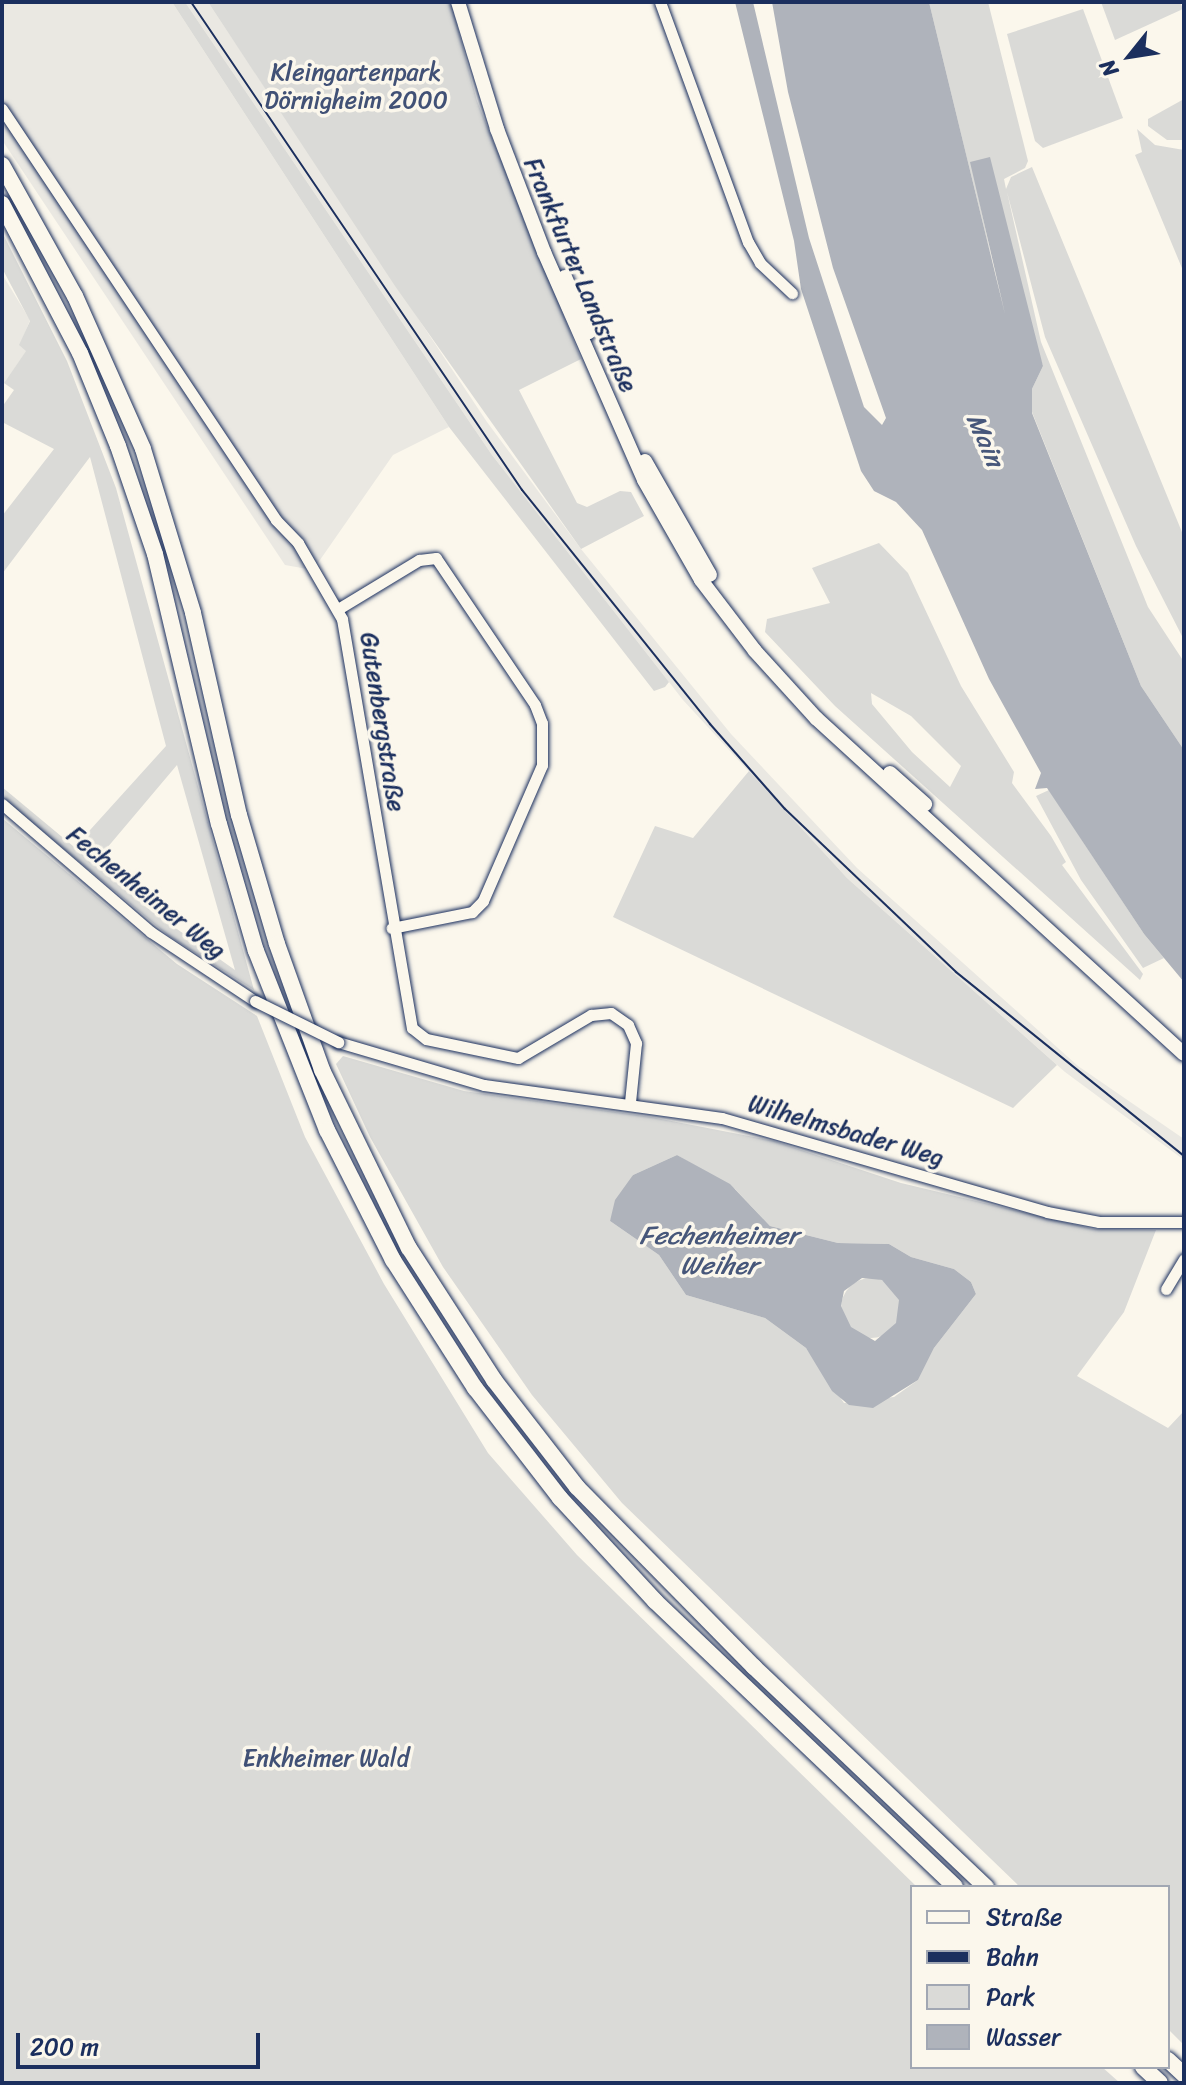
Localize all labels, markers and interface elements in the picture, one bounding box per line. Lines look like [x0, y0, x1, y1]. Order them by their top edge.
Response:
north arrow [1090, 16, 1170, 96]
text: N [1088, 52, 1129, 85]
park label: Kleingartenpark Dörnigheim 2000 [264, 59, 448, 115]
street label: Frankfurter Landstraße [518, 154, 642, 396]
water label: Main [959, 408, 1011, 472]
street label: Gutenbergstraße [354, 630, 410, 814]
street label: Fechenheimer Weg [61, 820, 231, 966]
street label: Wilhelmsbader Weg [745, 1089, 947, 1173]
water label: Fechenheimer Weiher [640, 1220, 798, 1282]
park label: Enkheimer Wald [243, 1745, 409, 1773]
legend [910, 1885, 1170, 2069]
text: Straße [986, 1896, 1062, 1938]
text: Bahn [986, 1936, 1039, 1978]
text: Park [986, 1976, 1035, 2018]
text: Wasser [986, 2016, 1061, 2058]
scale bar [20, 2017, 264, 2067]
text: 200 m [30, 2026, 99, 2068]

